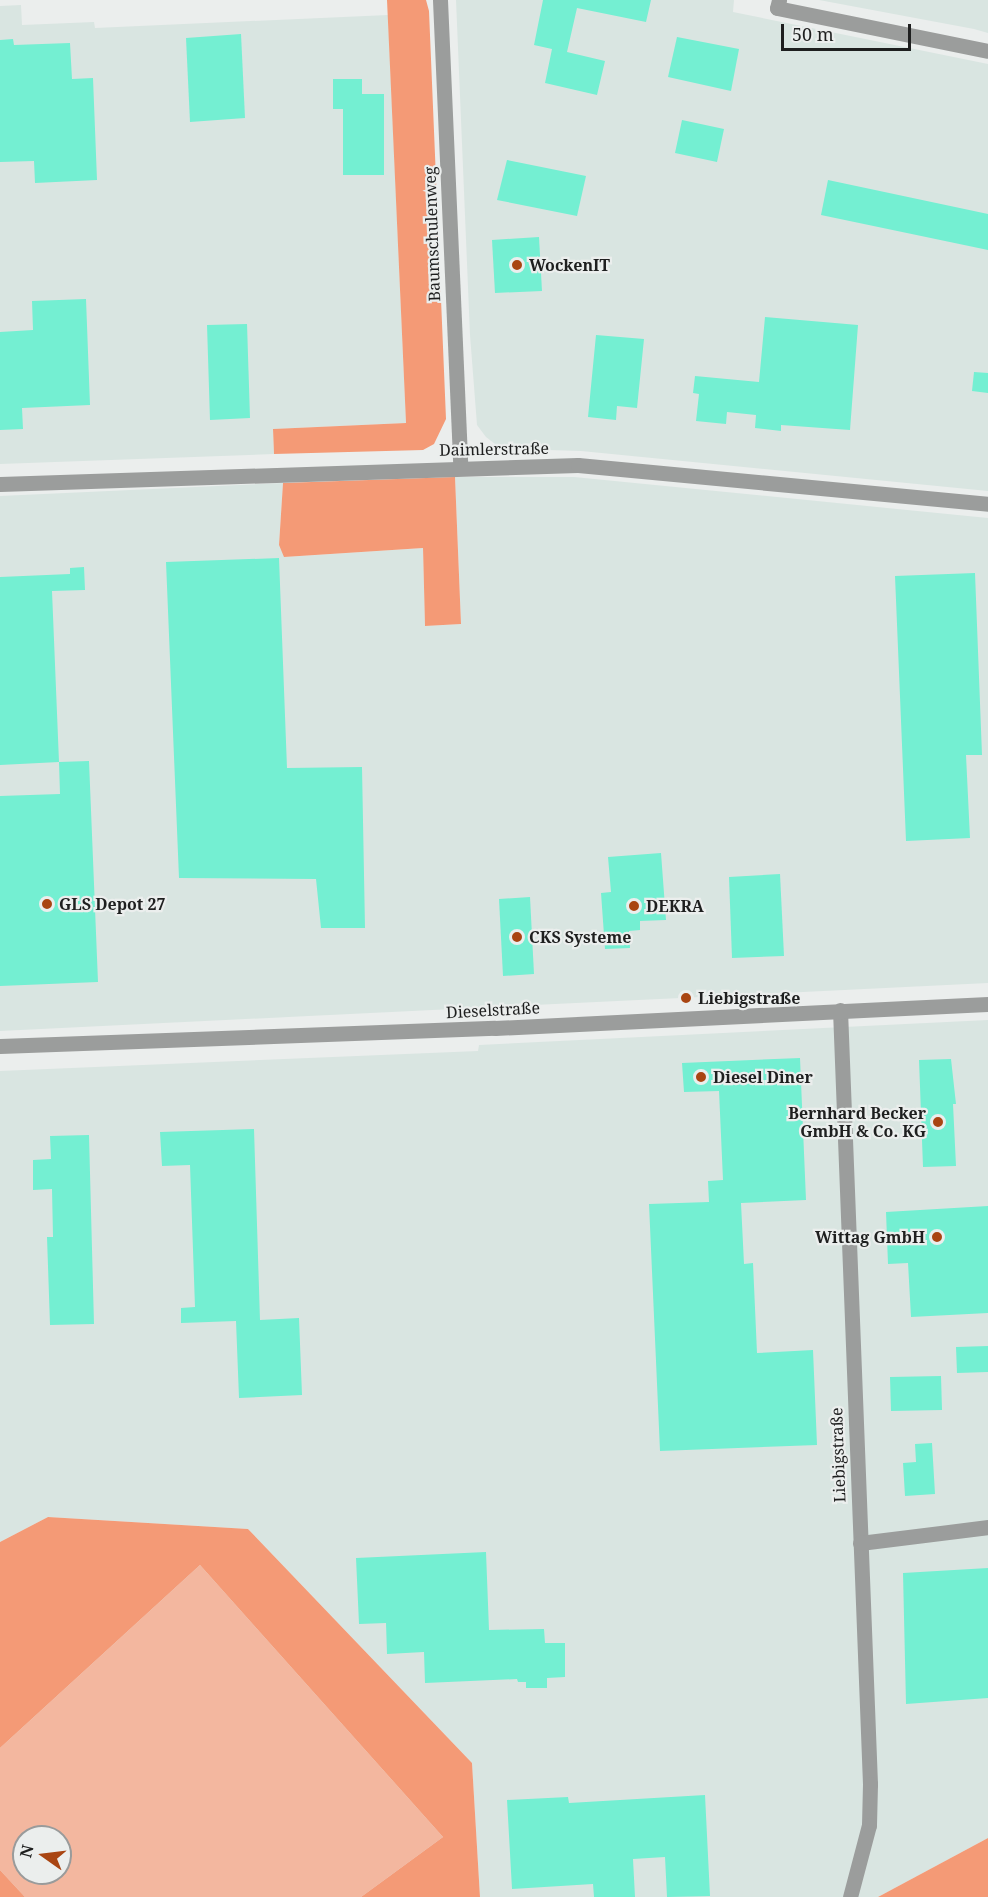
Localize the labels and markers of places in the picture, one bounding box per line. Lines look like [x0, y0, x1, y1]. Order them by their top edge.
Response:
place label: WockenIT [529, 255, 610, 275]
marker: WockenIT [510, 258, 524, 272]
place label: GLS Depot 27 [59, 894, 165, 914]
place label: DEKRA [646, 896, 704, 916]
marker: GLS Depot 27 [40, 897, 54, 911]
marker: DEKRA [627, 899, 641, 913]
place label: CKS Systeme [529, 927, 631, 947]
marker: CKS Systeme [510, 930, 524, 944]
place label: Liebigstraße [698, 988, 800, 1008]
marker: Liebigstraße [679, 991, 693, 1005]
place label: Diesel Diner [713, 1067, 813, 1087]
marker: Diesel Diner [694, 1070, 708, 1084]
place label: Bernhard Becker GmbH & Co. KG [788, 1103, 926, 1141]
marker: Bernhard Becker GmbH & Co. KG [931, 1115, 945, 1129]
place label: Wittag GmbH [815, 1227, 925, 1247]
marker: Wittag GmbH [930, 1230, 944, 1244]

